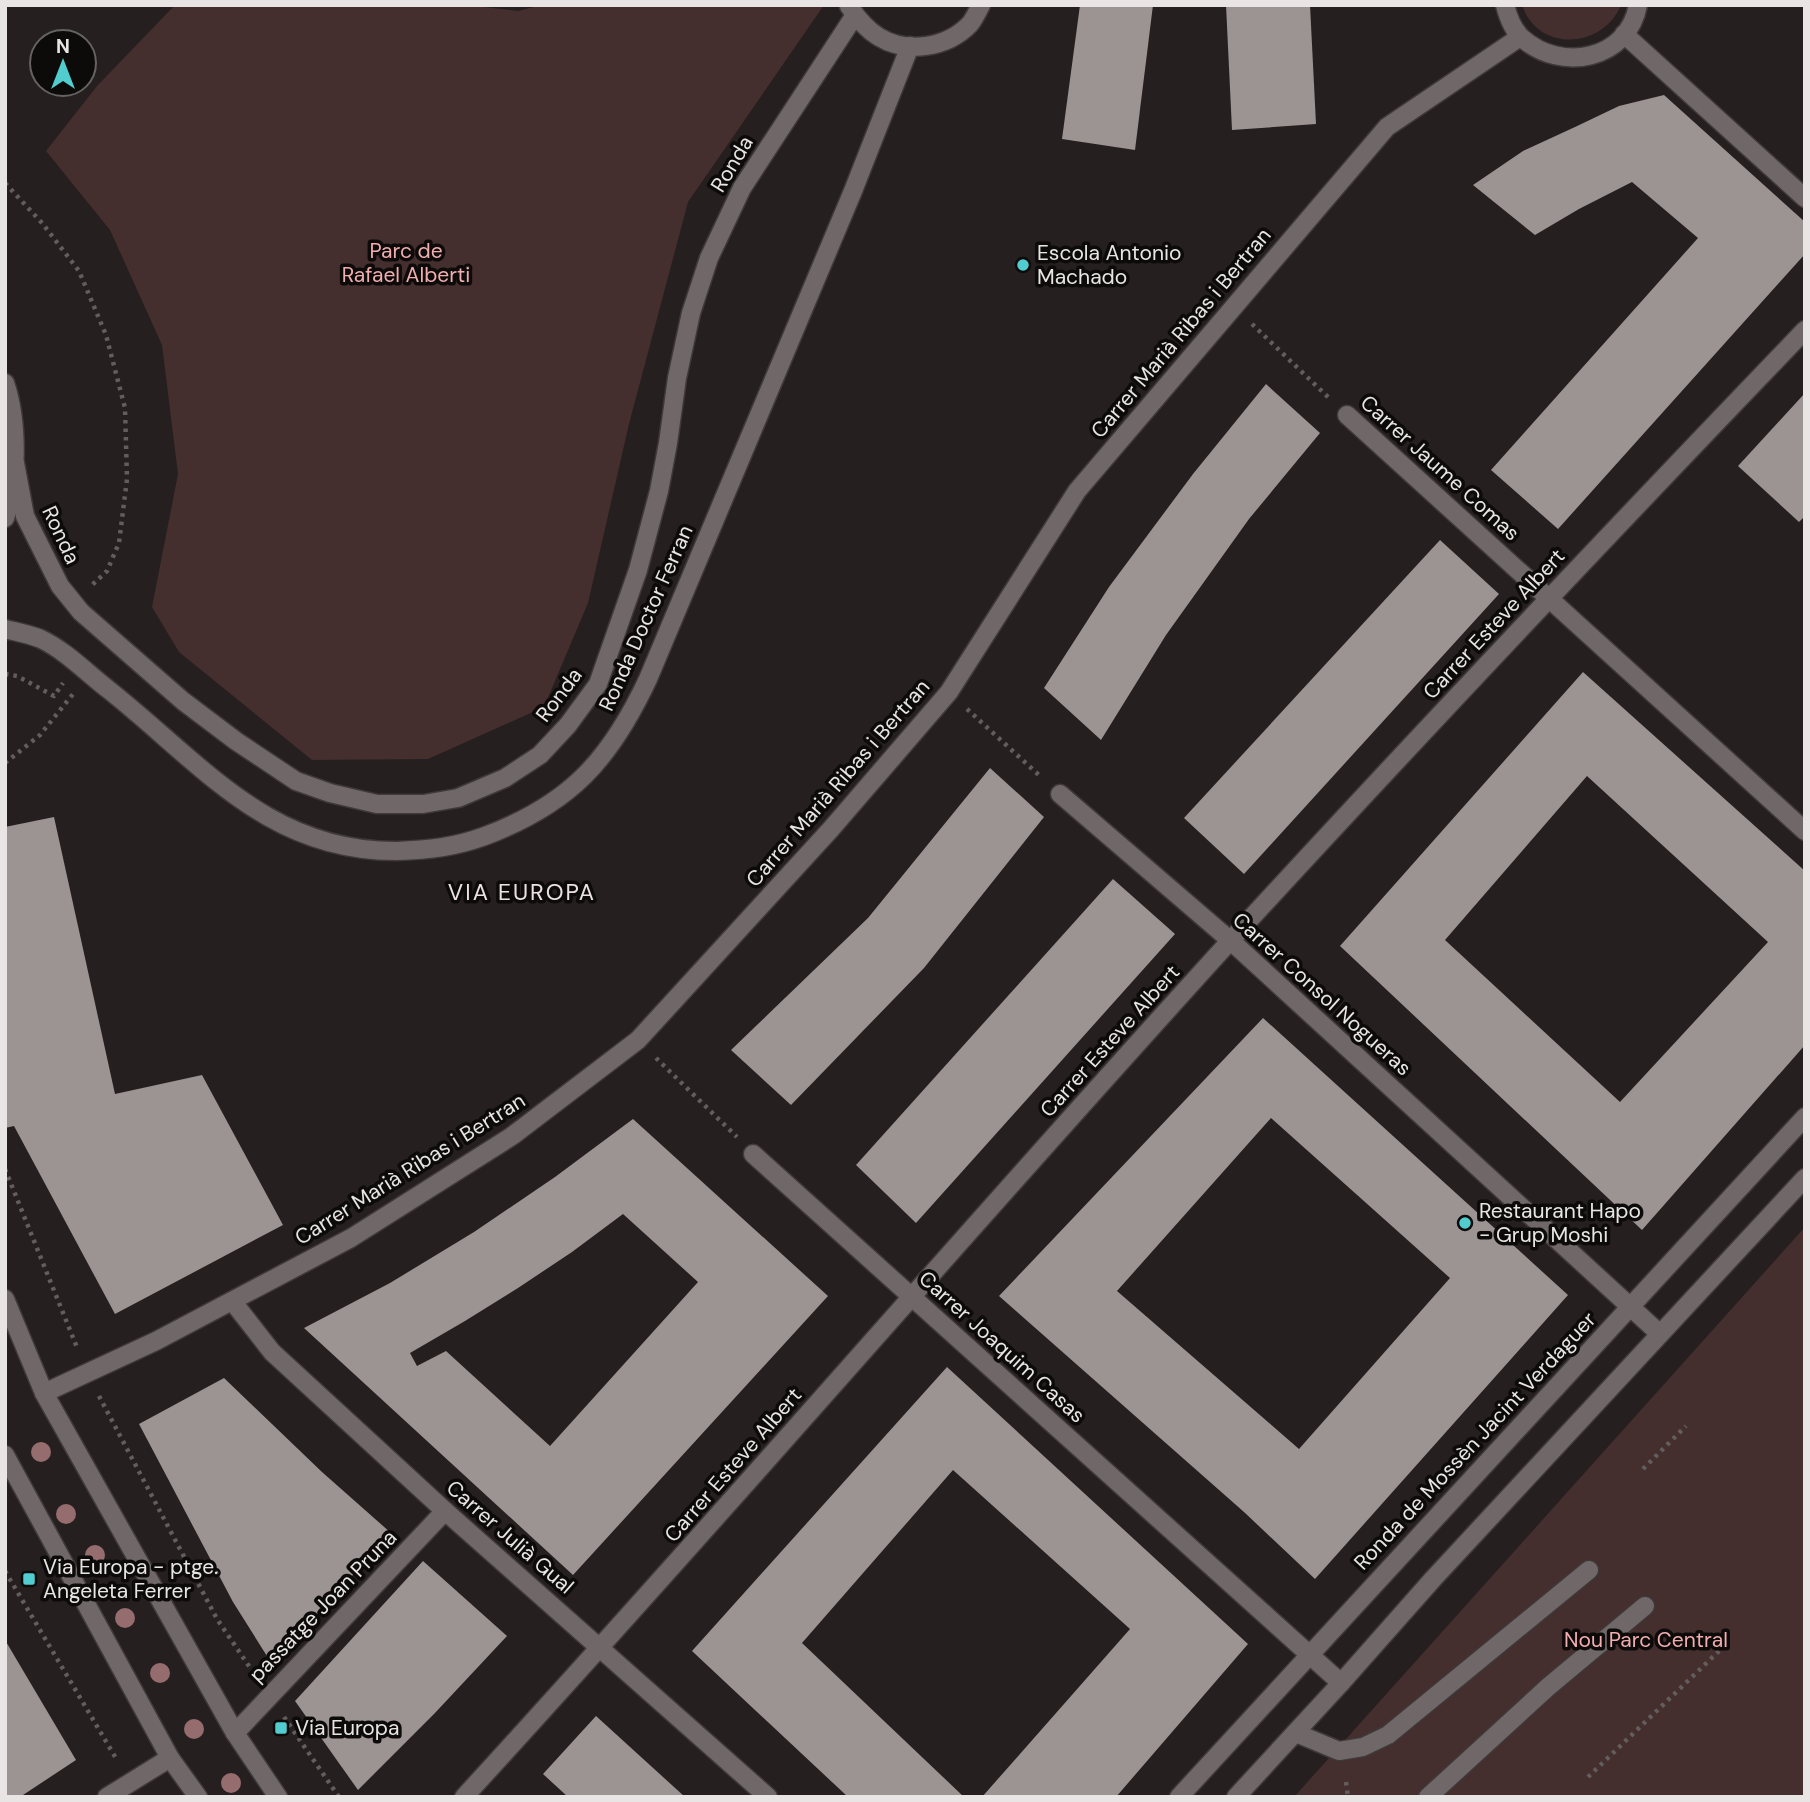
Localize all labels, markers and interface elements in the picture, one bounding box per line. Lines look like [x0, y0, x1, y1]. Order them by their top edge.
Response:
north arrow [28, 28, 98, 98]
text: N [56, 34, 70, 59]
street label: Ronda [704, 131, 760, 197]
street label: Carrer Marià Ribas i Bertran [1085, 222, 1277, 444]
park label: Parc de Rafael Alberti [342, 237, 470, 289]
place label: Escola Antonio Machado [1037, 239, 1182, 291]
marker: Escola Antonio Machado [1015, 257, 1031, 273]
street label: Carrer Jaume Comas [1354, 389, 1526, 547]
street label: Ronda [35, 501, 87, 569]
street label: Ronda Doctor Ferran [592, 521, 700, 715]
street label: Carrer Esteve Albert [1417, 543, 1571, 705]
street label: Ronda [529, 662, 589, 728]
street label: Carrer Marià Ribas i Bertran [740, 673, 936, 893]
district label: VIA EUROPA [448, 877, 596, 907]
street label: Carrer Consol Nogueras [1227, 906, 1417, 1082]
street label: Carrer Esteve Albert [1034, 959, 1186, 1123]
street label: Carrer Marià Ribas i Bertran [290, 1087, 530, 1251]
place label: Restaurant Hapo - Grup Moshi [1479, 1197, 1641, 1249]
marker: Restaurant Hapo - Grup Moshi [1457, 1215, 1473, 1231]
street label: Carrer Joaquim Casas [913, 1265, 1091, 1429]
street label: Ronda de Mossèn Jacint Verdaguer [1348, 1306, 1602, 1576]
street label: Carrer Esteve Albert [658, 1382, 808, 1548]
street label: Carrer Julià Gual [440, 1474, 580, 1600]
street label: passatge Joan Pruna [243, 1524, 403, 1688]
place label: Via Europa - ptge. Angeleta Ferrer [43, 1553, 218, 1605]
marker: Via Europa - ptge. Angeleta Ferrer [21, 1571, 37, 1587]
park label: Nou Parc Central [1564, 1626, 1728, 1654]
place label: Via Europa [295, 1714, 399, 1742]
marker: Via Europa [273, 1720, 289, 1736]

